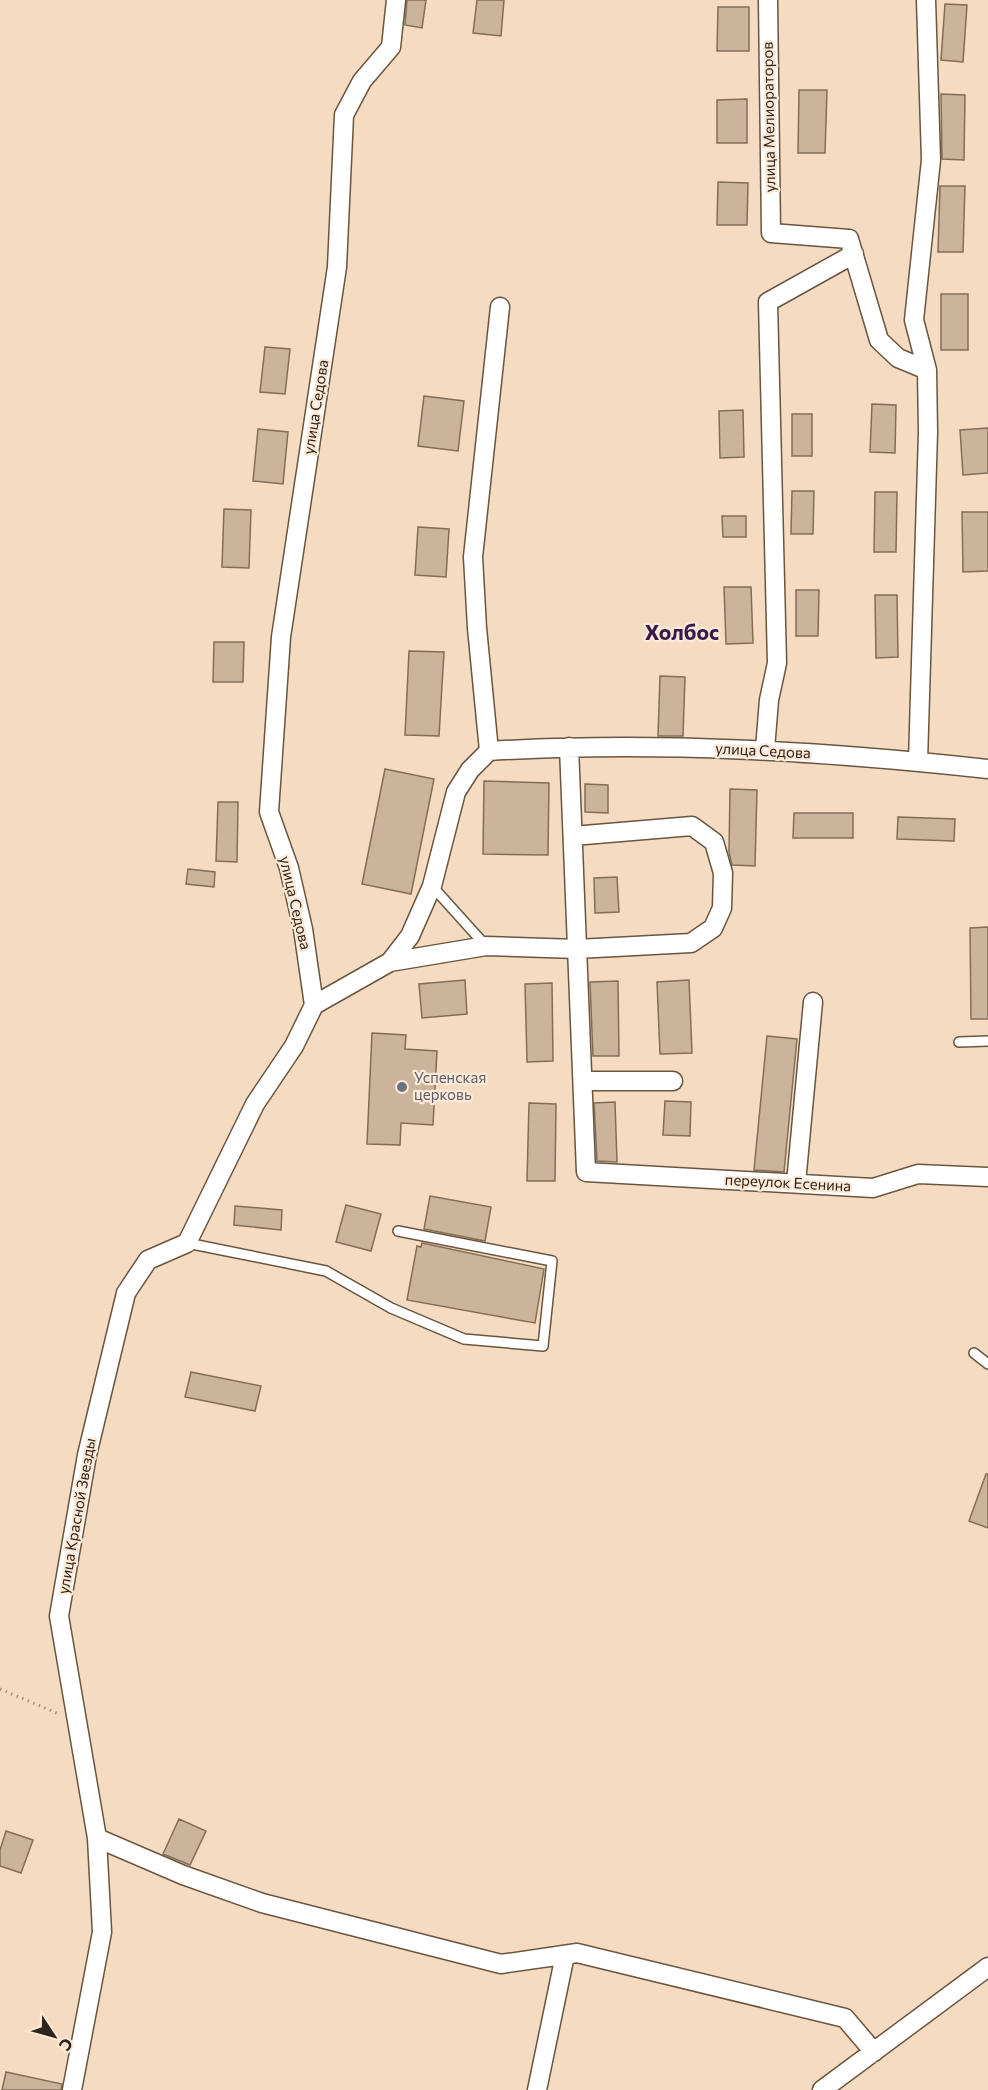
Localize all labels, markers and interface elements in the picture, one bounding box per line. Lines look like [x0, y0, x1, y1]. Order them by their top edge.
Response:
street label: улица Мелиораторов [758, 42, 778, 192]
street label: улица Седова [299, 358, 331, 455]
district label: Холбос [645, 619, 719, 644]
street label: улица Седова [715, 739, 811, 761]
street label: улица Седова [276, 854, 315, 951]
place label: Успенская церковь [414, 1068, 486, 1103]
marker: Успенская церковь [395, 1080, 409, 1094]
street label: переулок Есенина [724, 1170, 852, 1194]
street label: улица Красной Звезды [53, 1436, 99, 1595]
north arrow [24, 2006, 84, 2066]
text: С [56, 2035, 77, 2055]

